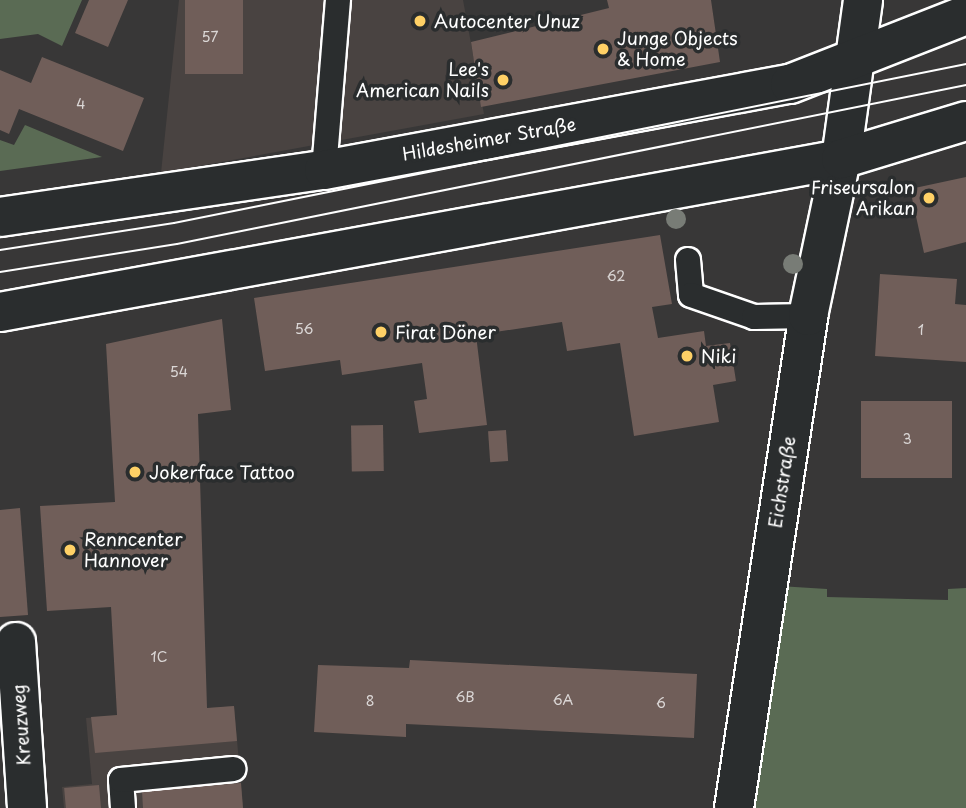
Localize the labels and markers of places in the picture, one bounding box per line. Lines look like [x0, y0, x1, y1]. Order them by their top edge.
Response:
place label: Autocenter Unuz [434, 10, 581, 32]
marker: Autocenter Unuz [412, 13, 428, 29]
place label: Junge Objects & Home [617, 28, 738, 70]
marker: Junge Objects & Home [595, 41, 611, 57]
place label: Lee's American Nails [356, 59, 489, 102]
marker: Lee's American Nails [495, 72, 511, 88]
place label: Friseursalon Arikan [811, 177, 915, 220]
marker: Friseursalon Arikan [921, 190, 937, 206]
place label: Firat Döner [395, 321, 497, 343]
marker: Firat Döner [373, 324, 389, 340]
place label: Niki [701, 345, 737, 367]
marker: Niki [679, 348, 695, 364]
place label: Jokerface Tattoo [149, 461, 296, 483]
marker: Jokerface Tattoo [127, 464, 143, 480]
place label: Renncenter Hannover [84, 529, 183, 572]
marker: Renncenter Hannover [62, 542, 78, 558]

